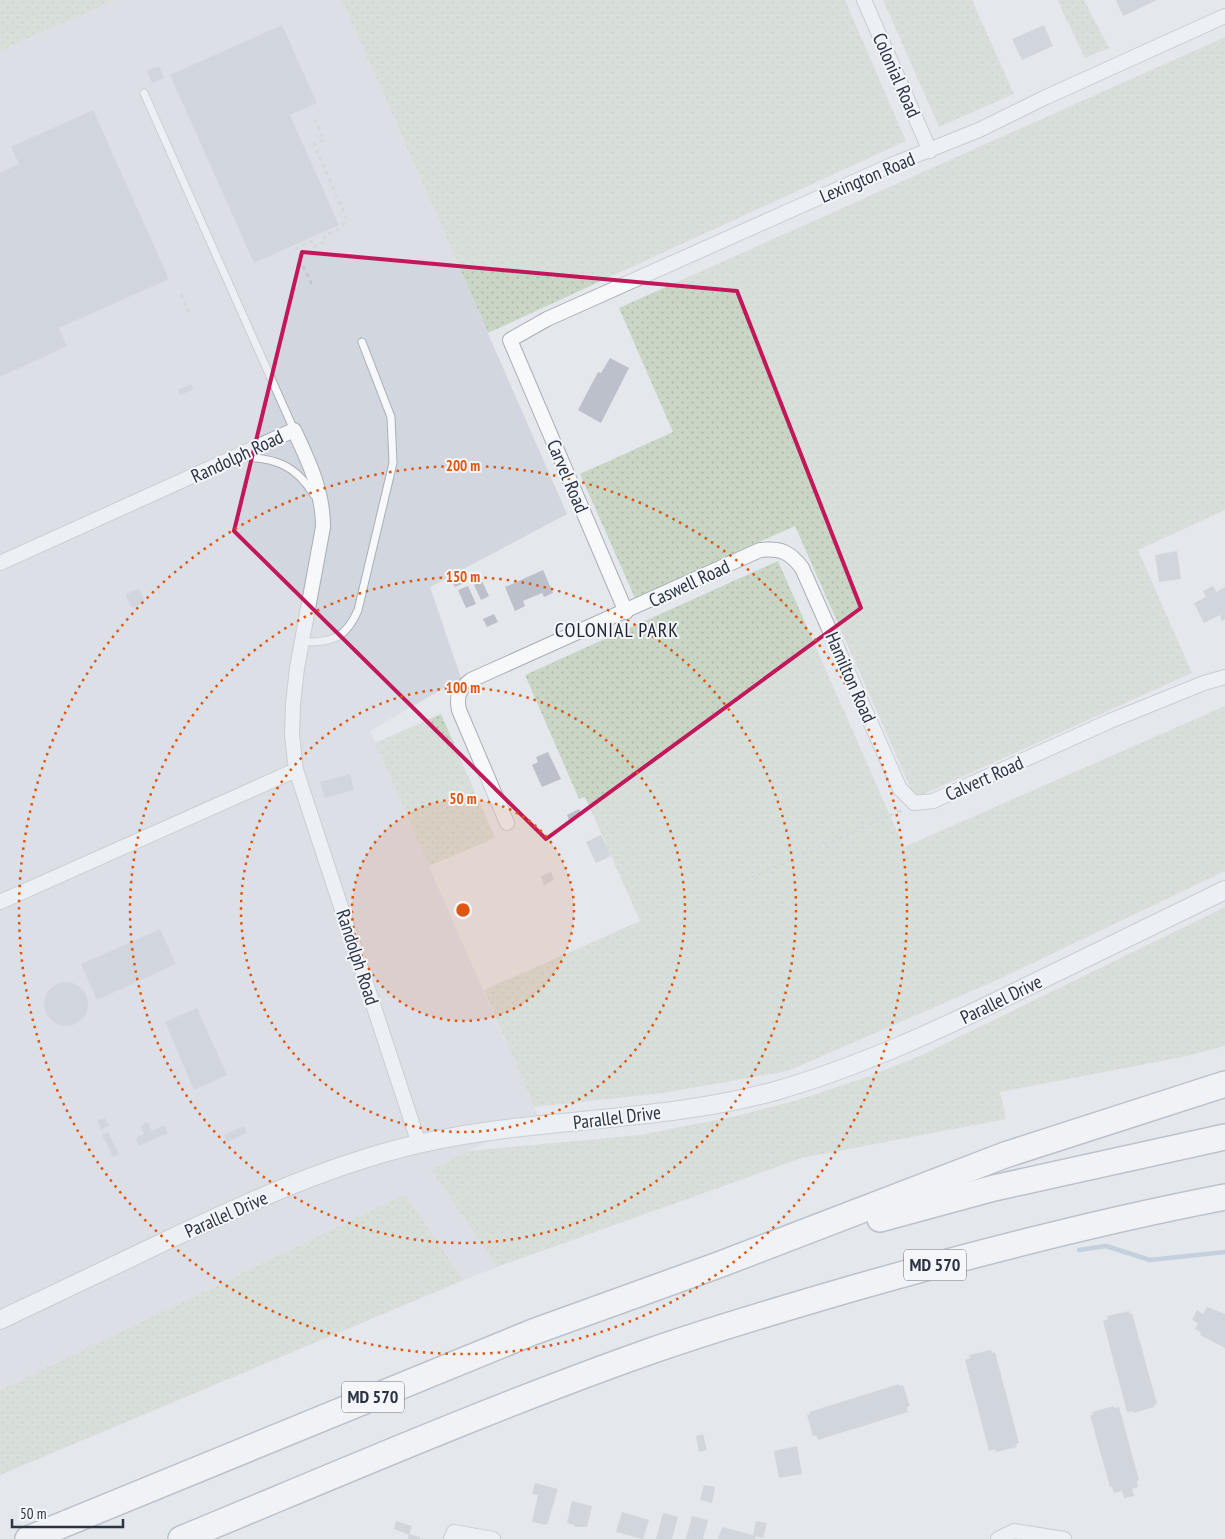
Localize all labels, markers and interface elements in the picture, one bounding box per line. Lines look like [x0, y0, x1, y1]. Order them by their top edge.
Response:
street label: Colonial Road [868, 29, 926, 121]
street label: Lexington Road [816, 146, 918, 208]
street label: Randolph Road [187, 424, 287, 488]
street label: Carvel Road [542, 436, 594, 516]
text: 200 m [446, 456, 480, 475]
street label: Caswell Road [645, 554, 733, 612]
text: 150 m [446, 567, 480, 586]
district label: COLONIAL PARK [555, 617, 679, 643]
street label: Hamilton Road [820, 628, 882, 726]
text: 100 m [446, 678, 480, 697]
street label: Calvert Road [941, 750, 1027, 806]
text: 50 m [449, 789, 477, 808]
centre of rings [454, 901, 472, 919]
street label: Randolph Road [331, 906, 385, 1008]
street label: Parallel Drive [956, 969, 1046, 1029]
street label: Parallel Drive [572, 1100, 662, 1134]
street label: Parallel Drive [181, 1185, 271, 1243]
road number: MD 570 [904, 1250, 966, 1280]
road number: MD 570 [342, 1381, 404, 1412]
scale bar [12, 1496, 124, 1528]
text: 50 m [20, 1504, 46, 1523]

